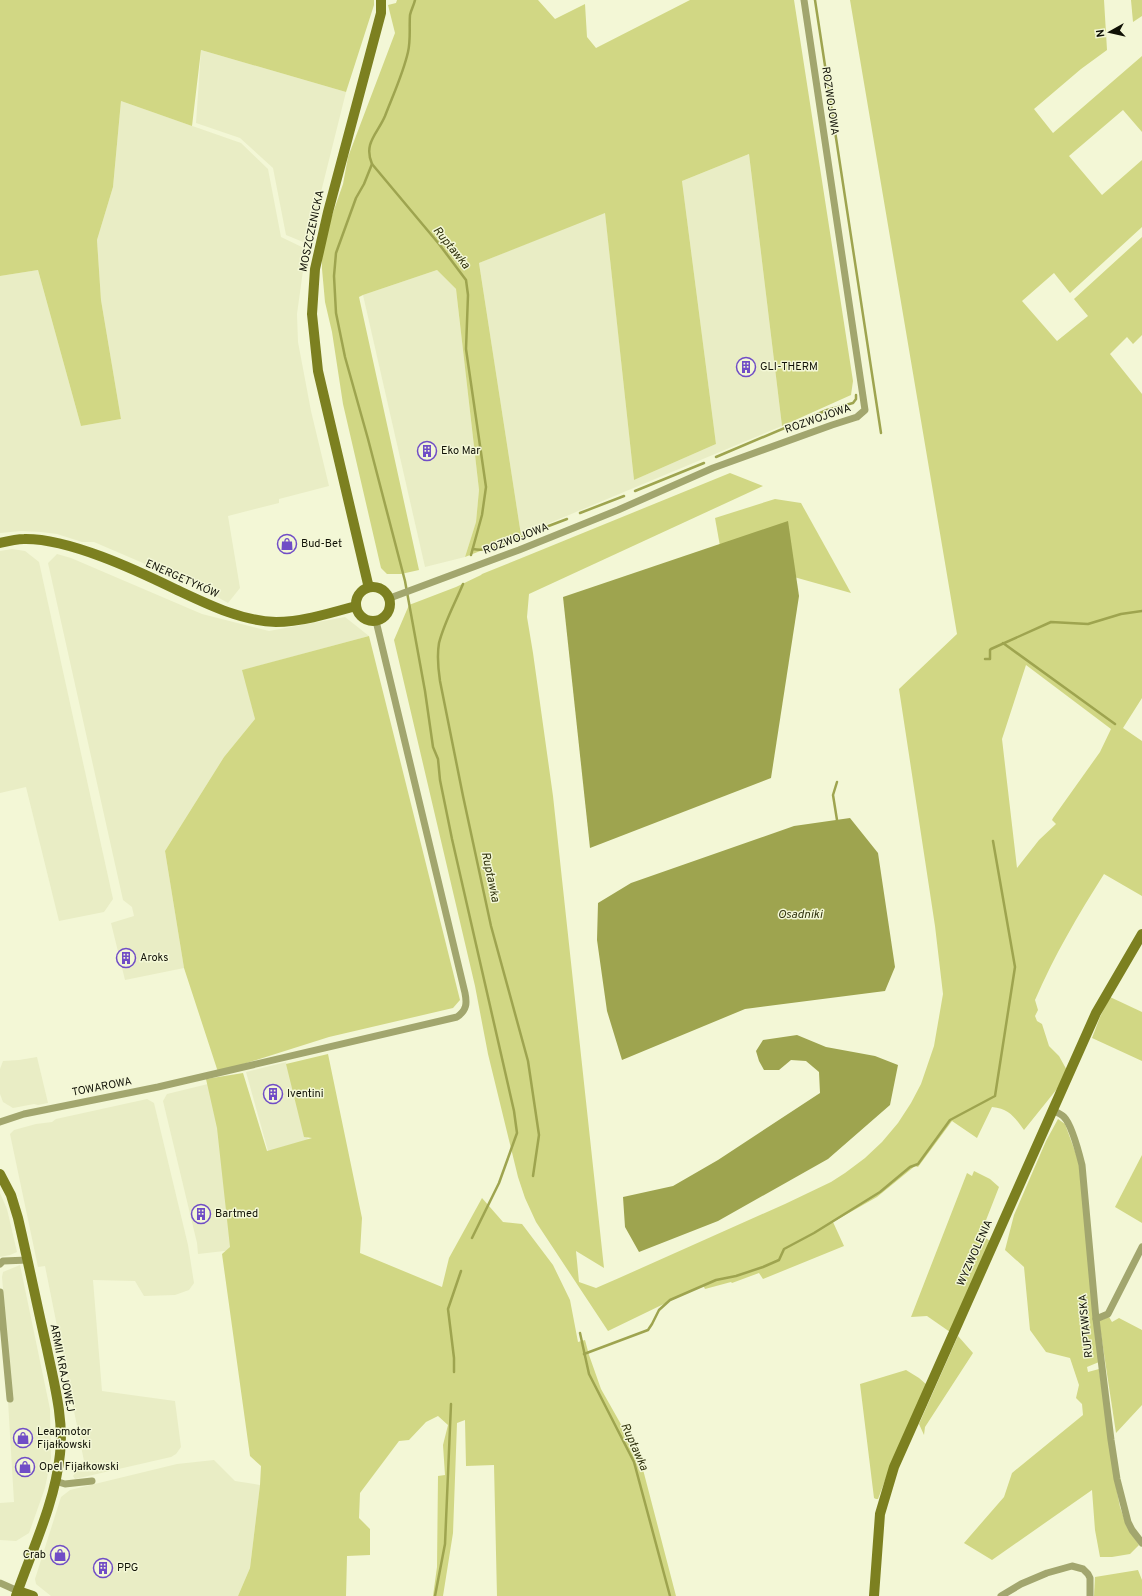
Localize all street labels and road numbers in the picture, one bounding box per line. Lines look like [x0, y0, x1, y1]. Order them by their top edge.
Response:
street label: ROZWOJOWA [818, 66, 842, 136]
street label: MOSZCZENICKA [296, 189, 328, 273]
street label: ROZWOJOWA [783, 401, 853, 437]
street label: ROZWOJOWA [481, 520, 551, 558]
street label: ENERGETYKÓW [143, 556, 221, 601]
street label: TOWAROWA [71, 1074, 133, 1100]
street label: WYZWOLENIA [954, 1218, 996, 1288]
street label: RUPTAWSKA [1076, 1293, 1096, 1359]
street label: ARMII KRAJOWEJ [47, 1323, 77, 1413]

